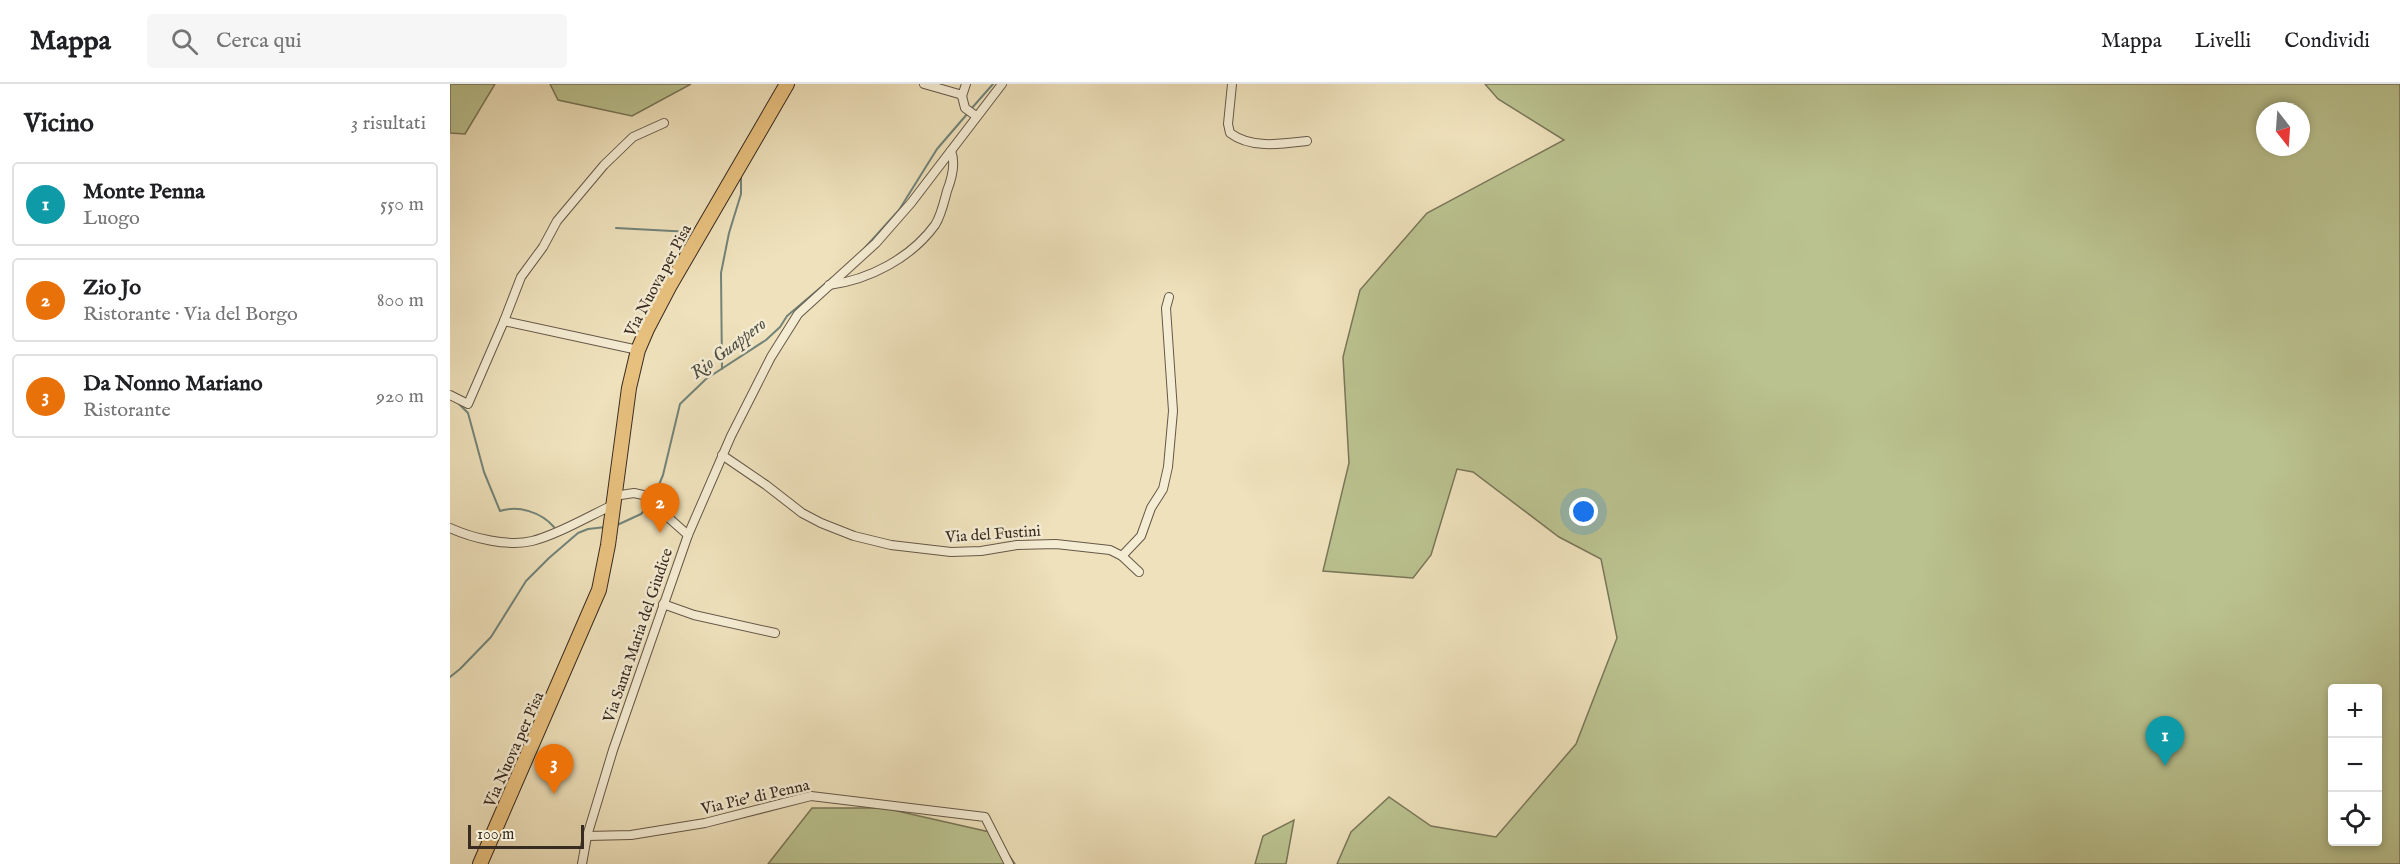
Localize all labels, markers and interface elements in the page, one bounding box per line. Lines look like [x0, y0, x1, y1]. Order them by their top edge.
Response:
search box [147, 14, 567, 68]
text: Mappa [30, 24, 111, 59]
icon: search [168, 25, 201, 58]
text: Cerca qui [216, 27, 302, 55]
text: Mappa [2101, 28, 2162, 55]
text: Livelli [2195, 28, 2251, 55]
text: Condividi [2284, 28, 2370, 55]
north arrow [2256, 102, 2310, 156]
text: Vicino [24, 107, 94, 140]
text: 3 risultati [351, 111, 426, 136]
text: Monte Penna [83, 178, 205, 206]
text: 1 [42, 192, 49, 217]
text: 550 m [380, 192, 424, 217]
text: Luogo [83, 206, 140, 231]
street label: Via Nuova per Pisa [620, 221, 697, 341]
text: Zio Jo [83, 274, 141, 302]
text: 2 [41, 288, 50, 313]
text: 800 m [377, 288, 424, 313]
text: Ristorante · Via del Borgo [83, 302, 298, 327]
water label: Rio Guappero [686, 313, 771, 385]
text: Da Nonno Mariano [83, 370, 263, 398]
text: 3 [42, 384, 49, 409]
text: 920 m [376, 384, 424, 409]
text: Ristorante [83, 398, 171, 423]
pin: 2 [640, 484, 680, 533]
your location [1569, 497, 1598, 526]
street label: Via del Fustini [944, 522, 1041, 548]
street label: Via Santa Maria del Giudice [599, 546, 678, 726]
map controls [2328, 684, 2382, 846]
button: + [2328, 684, 2382, 738]
street label: Via Nuova per Pisa [480, 689, 549, 812]
pin: 1 [2146, 716, 2184, 766]
button: − [2328, 738, 2382, 792]
pin: 3 [534, 744, 574, 794]
street label: Via Pie' di Penna [698, 776, 812, 820]
button: locate [2328, 792, 2382, 846]
scale bar [468, 822, 584, 850]
text: 100 m [477, 825, 514, 845]

